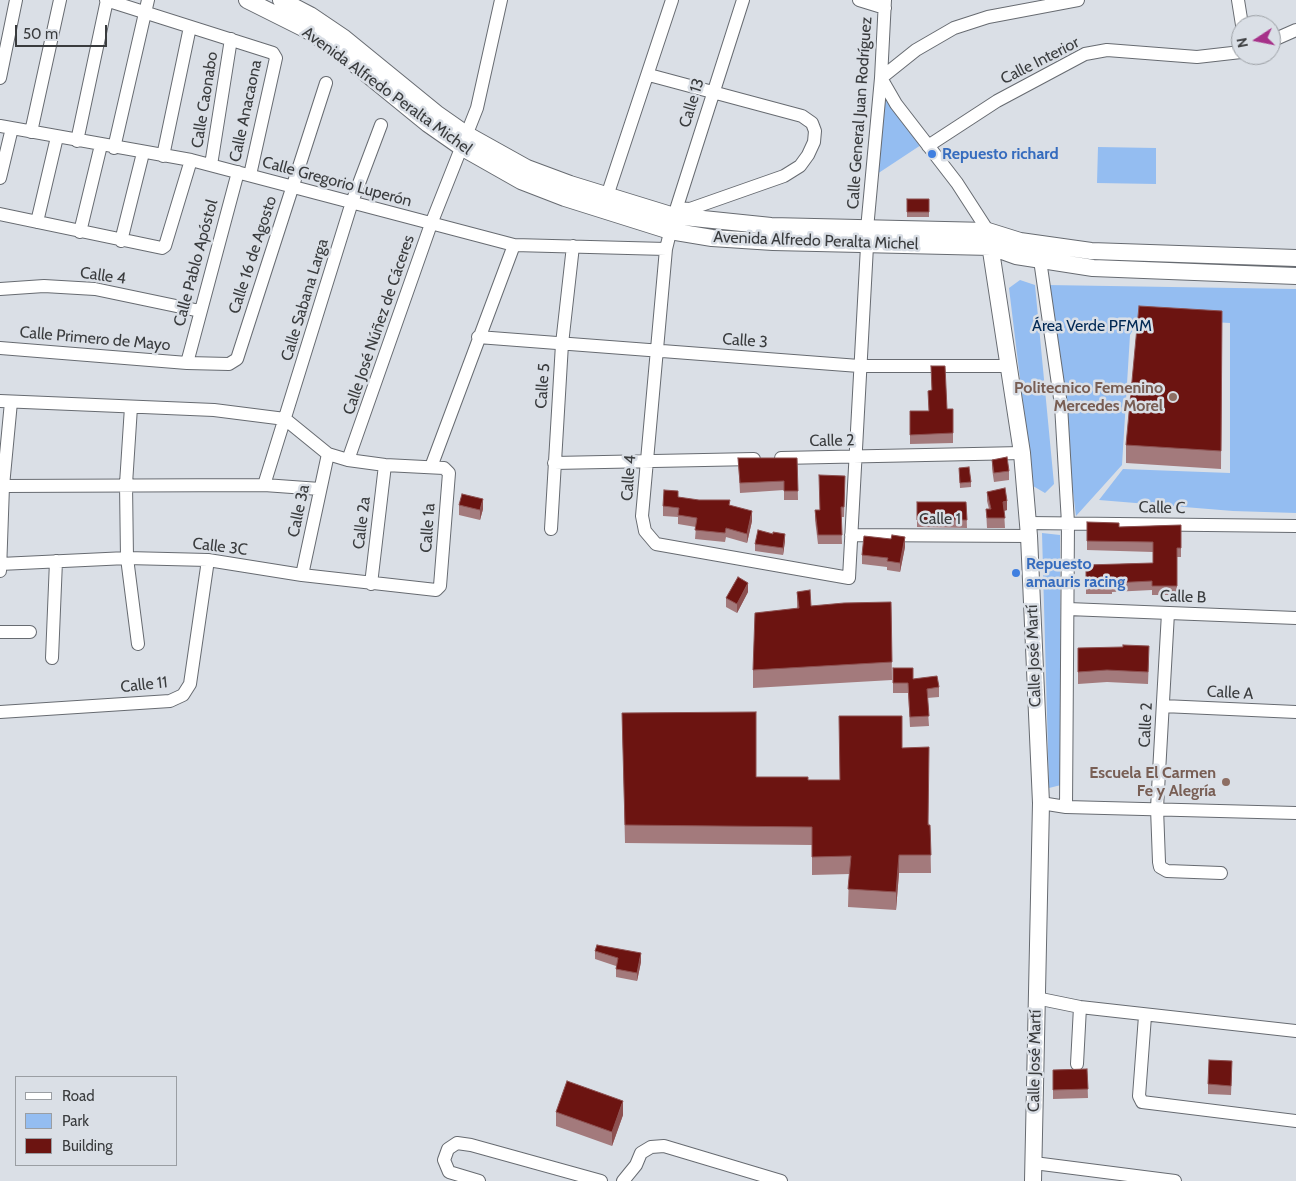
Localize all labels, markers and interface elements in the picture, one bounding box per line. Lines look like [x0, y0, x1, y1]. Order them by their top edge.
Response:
scale bar [18, 15, 110, 47]
north arrow [1231, 15, 1281, 65]
street label: Calle General Juan Rodríguez [844, 16, 876, 210]
street label: Avenida Alfredo Peralta Michel [298, 23, 476, 159]
text: 50 m [23, 25, 58, 43]
street label: Calle Interior [998, 33, 1082, 89]
text: N [1232, 36, 1252, 49]
street label: Calle Caonabo [188, 50, 222, 150]
street label: Calle Anacaona [226, 58, 266, 164]
street label: Calle 13 [675, 76, 709, 130]
place label: Repuesto richard [942, 144, 1059, 164]
marker: Repuesto richard [926, 148, 938, 160]
street label: Calle Gregorio Luperón [260, 153, 414, 211]
street label: Calle 16 de Agosto [225, 194, 281, 316]
street label: Calle Pablo Apóstol [170, 197, 222, 329]
street label: Avenida Alfredo Peralta Michel [713, 228, 919, 254]
street label: Calle José Núñez de Cáceres [339, 233, 419, 417]
street label: Calle Sabana Larga [277, 237, 333, 363]
street label: Calle 4 [79, 263, 127, 289]
park label: Área Verde PFMM [1032, 316, 1152, 336]
street label: Calle Primero de Mayo [19, 323, 171, 355]
street label: Calle 3 [722, 330, 768, 352]
street label: Calle 5 [532, 363, 554, 409]
place label: Politecnico Femenino Mercedes Morel [1014, 378, 1163, 416]
marker: Politecnico Femenino Mercedes Morel [1167, 391, 1179, 403]
street label: Calle 2 [809, 431, 855, 451]
street label: Calle 4 [618, 454, 640, 502]
street label: Calle 3a [284, 483, 314, 539]
street label: Calle 2a [349, 496, 375, 550]
street label: Calle C [1139, 498, 1185, 518]
street label: Calle 1a [417, 503, 439, 553]
street label: Calle 1 [919, 509, 961, 529]
street label: Calle 3C [191, 534, 249, 560]
place label: Repuesto amauris racing [1026, 554, 1125, 592]
marker: Repuesto amauris racing [1010, 567, 1022, 579]
street label: Calle B [1160, 587, 1206, 607]
street label: Calle José Martí [1023, 605, 1045, 707]
street label: Calle 11 [120, 673, 168, 697]
street label: Calle A [1206, 682, 1254, 704]
street label: Calle 2 [1135, 702, 1157, 748]
place label: Escuela El Carmen Fe y Alegría [1089, 763, 1216, 801]
marker: Escuela El Carmen Fe y Alegría [1220, 776, 1232, 788]
street label: Calle José Martí [1025, 1010, 1045, 1112]
legend [15, 1076, 178, 1166]
text: Road [62, 1087, 95, 1105]
text: Park [62, 1112, 89, 1130]
text: Building [62, 1137, 113, 1155]

